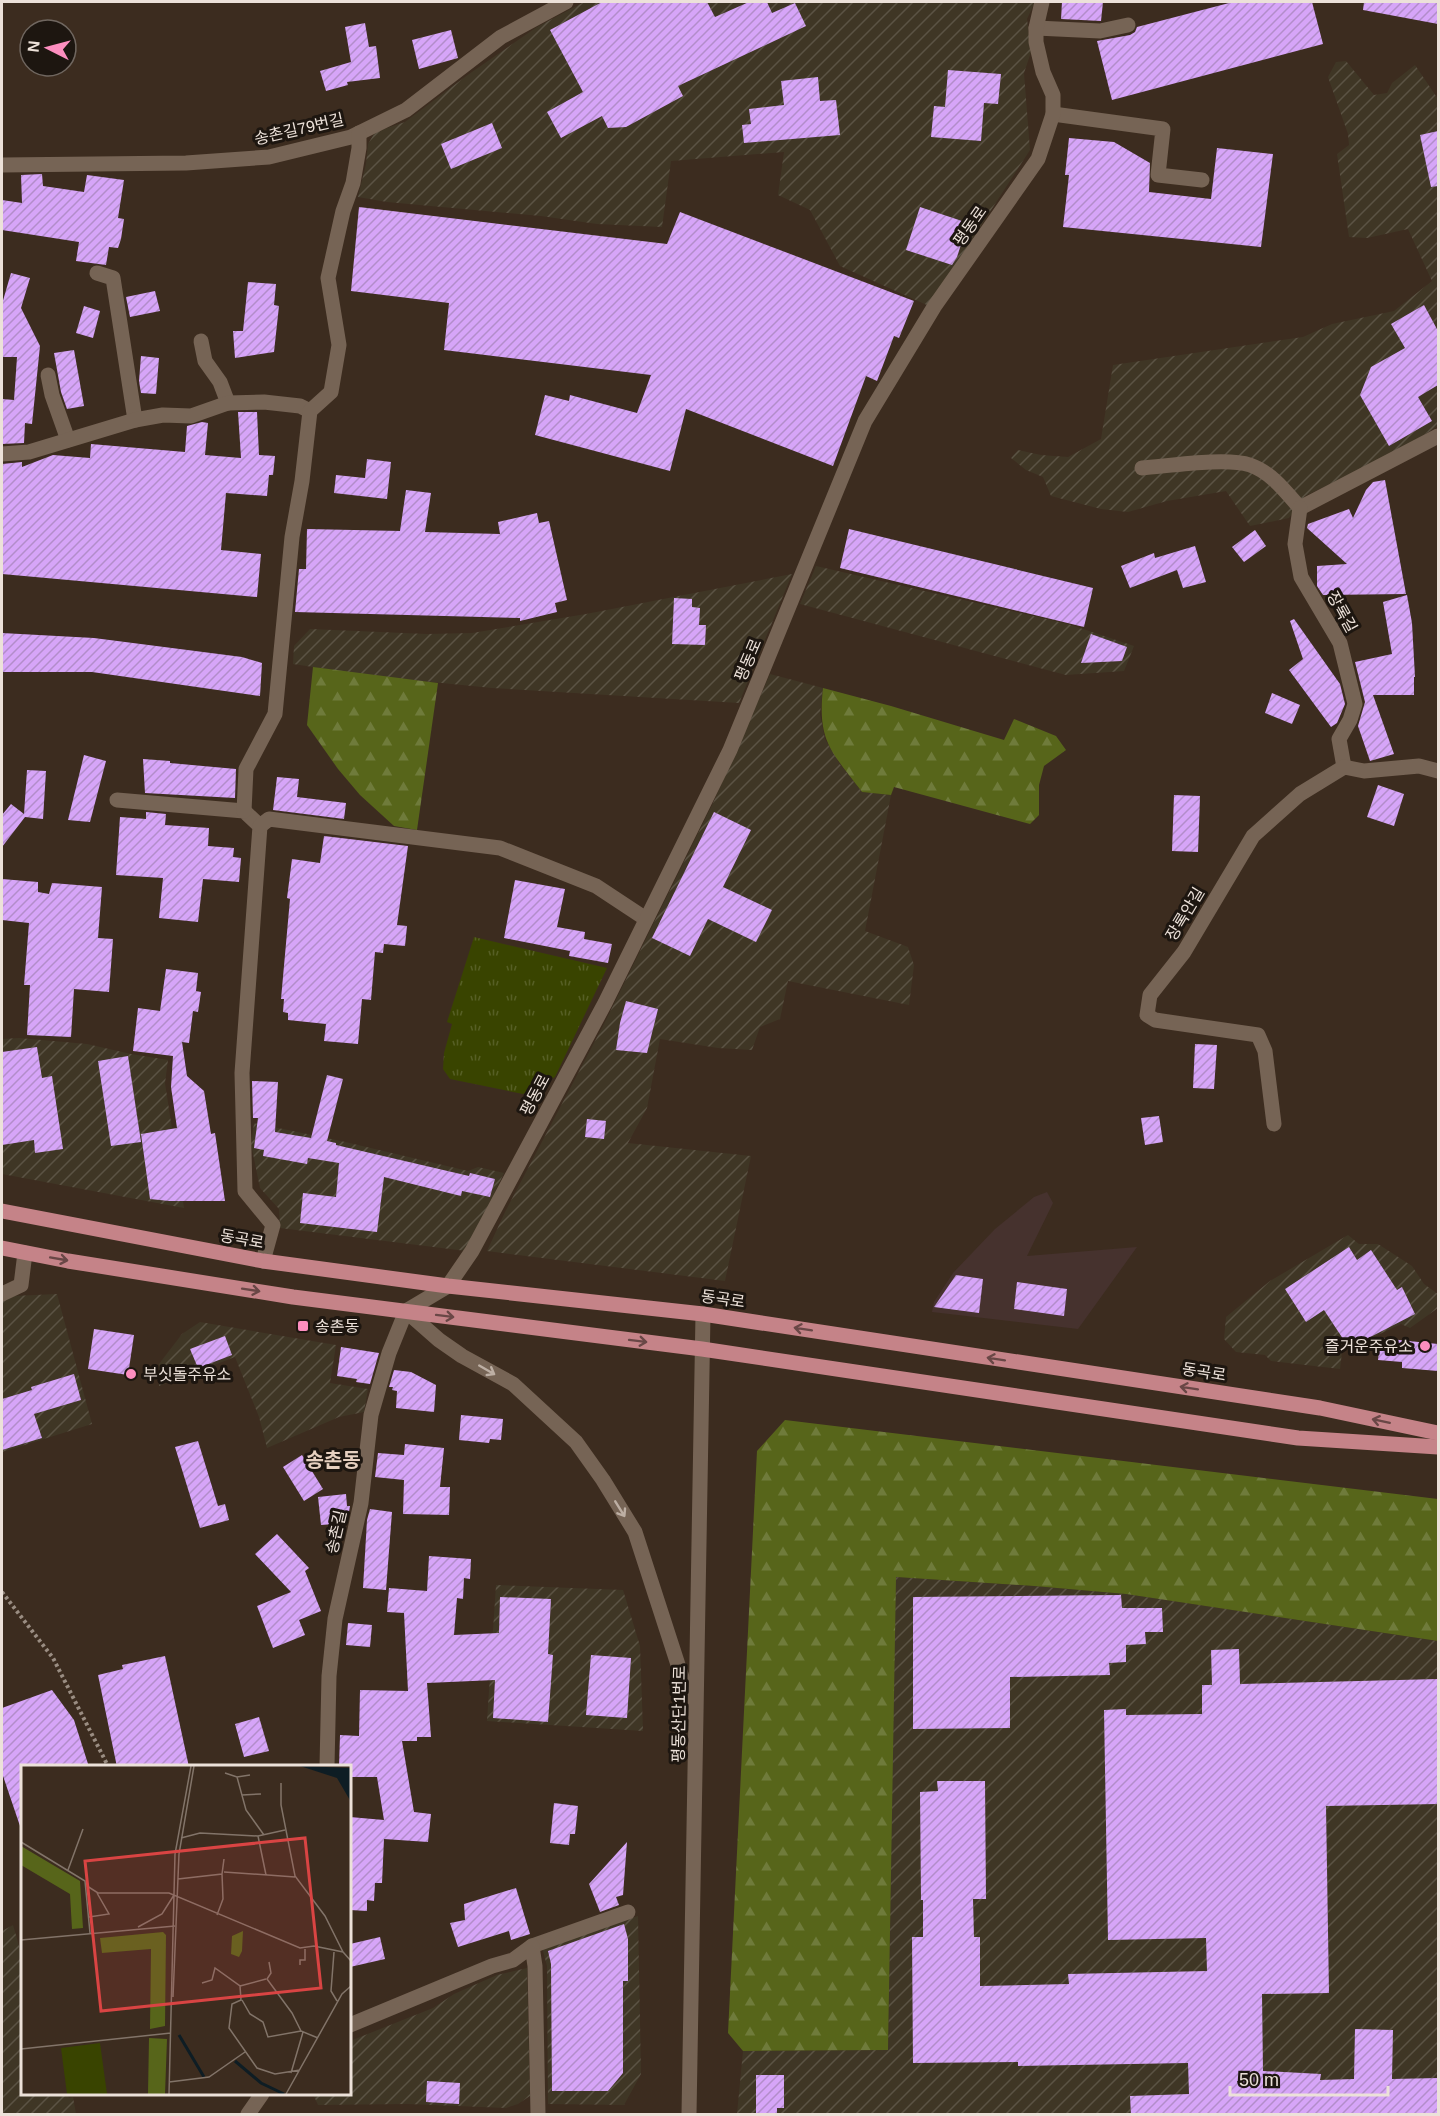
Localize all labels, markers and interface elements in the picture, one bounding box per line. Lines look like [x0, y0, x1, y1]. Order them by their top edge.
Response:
north arrow [18, 18, 78, 78]
text: N [25, 40, 43, 53]
street label: 송촌길79번길 [253, 110, 345, 148]
street label: 평동로 [950, 203, 990, 249]
street label: 장록길 [1324, 589, 1360, 635]
street label: 평동로 [732, 636, 765, 684]
street label: 장록안길 [1163, 884, 1207, 944]
street label: 평동로 [517, 1071, 553, 1118]
street label: 동곡로 [219, 1227, 265, 1251]
one-way arrow [48, 1254, 68, 1265]
one-way arrow [241, 1285, 261, 1296]
street label: 동곡로 [700, 1288, 746, 1311]
one-way arrow [434, 1310, 454, 1321]
place label: 송촌동 [315, 1318, 359, 1335]
marker: 송촌동 [296, 1319, 310, 1333]
one-way arrow [794, 1324, 814, 1335]
one-way arrow [628, 1335, 647, 1346]
place label: 즐거운주유소 [1325, 1338, 1413, 1355]
marker: 즐거운주유소 [1418, 1339, 1432, 1353]
one-way arrow [987, 1353, 1007, 1364]
street label: 동곡로 [1181, 1360, 1227, 1384]
one-way arrow [478, 1365, 496, 1376]
place label: 부싯돌주유소 [143, 1366, 231, 1383]
marker: 부싯돌주유소 [124, 1367, 138, 1381]
one-way arrow [1180, 1383, 1199, 1394]
one-way arrow [1372, 1415, 1392, 1426]
district label: 송촌동 [305, 1449, 361, 1471]
one-way arrow [615, 1500, 627, 1517]
street label: 송촌길 [323, 1509, 349, 1555]
street label: 평동산단1번로 [670, 1665, 688, 1763]
inset map [21, 1765, 351, 2095]
scale bar [1230, 2059, 1388, 2097]
text: 50 m [1239, 2070, 1279, 2090]

